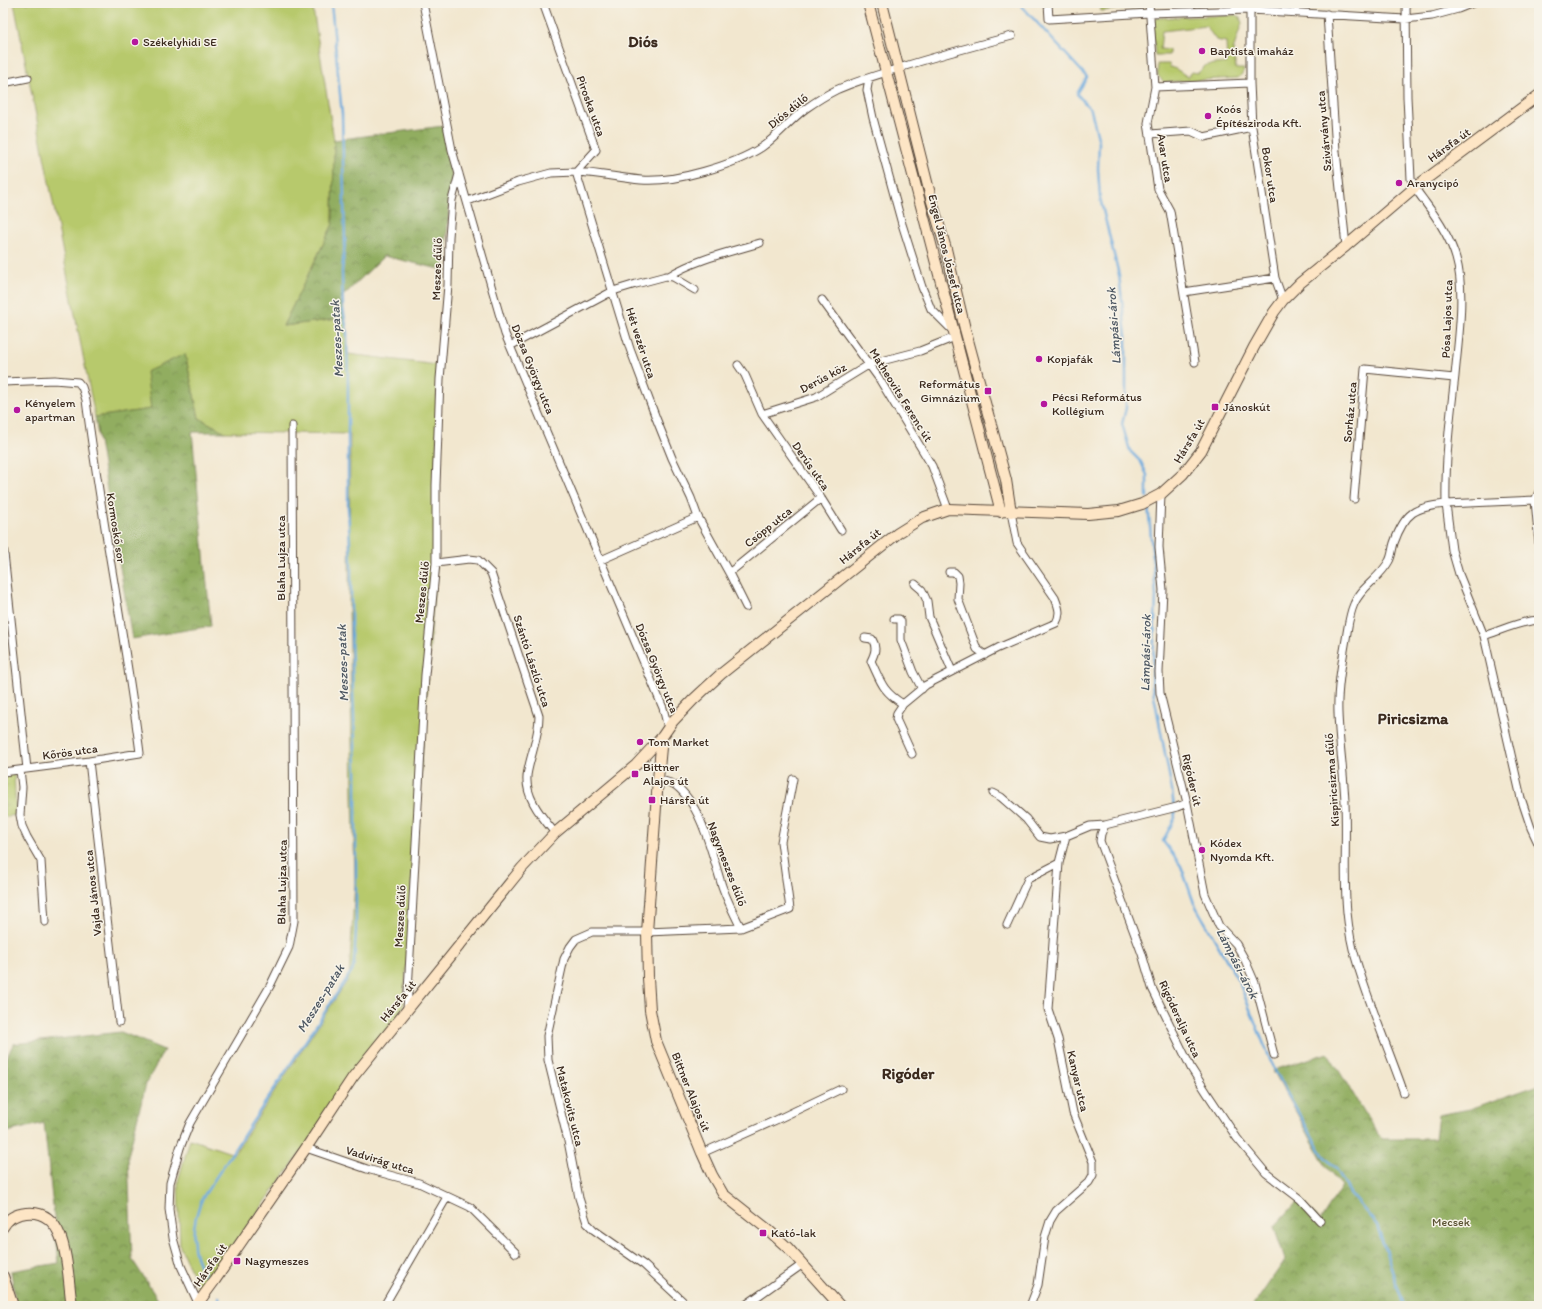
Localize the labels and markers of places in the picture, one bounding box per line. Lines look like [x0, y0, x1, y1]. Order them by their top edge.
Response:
place label: Székelyhidi SE [143, 35, 217, 49]
marker: Székelyhidi SE [130, 37, 140, 47]
place label: Baptista imaház [1210, 44, 1294, 58]
marker: Baptista imaház [1197, 46, 1207, 56]
place label: Koós Építésziroda Kft. [1216, 102, 1302, 130]
marker: Koós Építésziroda Kft. [1203, 111, 1213, 121]
place label: Aranycipó [1407, 176, 1459, 190]
marker: Aranycipó [1394, 178, 1404, 188]
place label: Kopjafák [1047, 352, 1094, 366]
marker: Kopjafák [1034, 354, 1044, 364]
place label: Református Gimnázium [919, 377, 980, 405]
marker: Református Gimnázium [983, 386, 993, 396]
place label: Pécsi Református Kollégium [1052, 390, 1142, 418]
place label: Kényelem apartman [25, 396, 76, 424]
marker: Pécsi Református Kollégium [1039, 399, 1049, 409]
place label: Jánoskút [1223, 400, 1271, 414]
marker: Jánoskút [1210, 402, 1220, 412]
marker: Kényelem apartman [12, 405, 22, 415]
place label: Tom Market [648, 735, 710, 749]
marker: Tom Market [635, 737, 645, 747]
place label: Bittner Alajos út [643, 760, 689, 788]
marker: Bittner Alajos út [630, 769, 640, 779]
place label: Hársfa út [660, 793, 710, 807]
marker: Hársfa út [647, 795, 657, 805]
place label: Kódex Nyomda Kft. [1210, 836, 1274, 864]
marker: Kódex Nyomda Kft. [1197, 845, 1207, 855]
place label: Kató-lak [771, 1226, 817, 1240]
marker: Kató-lak [758, 1228, 768, 1238]
place label: Nagymeszes [245, 1254, 309, 1268]
marker: Nagymeszes [232, 1256, 242, 1266]

